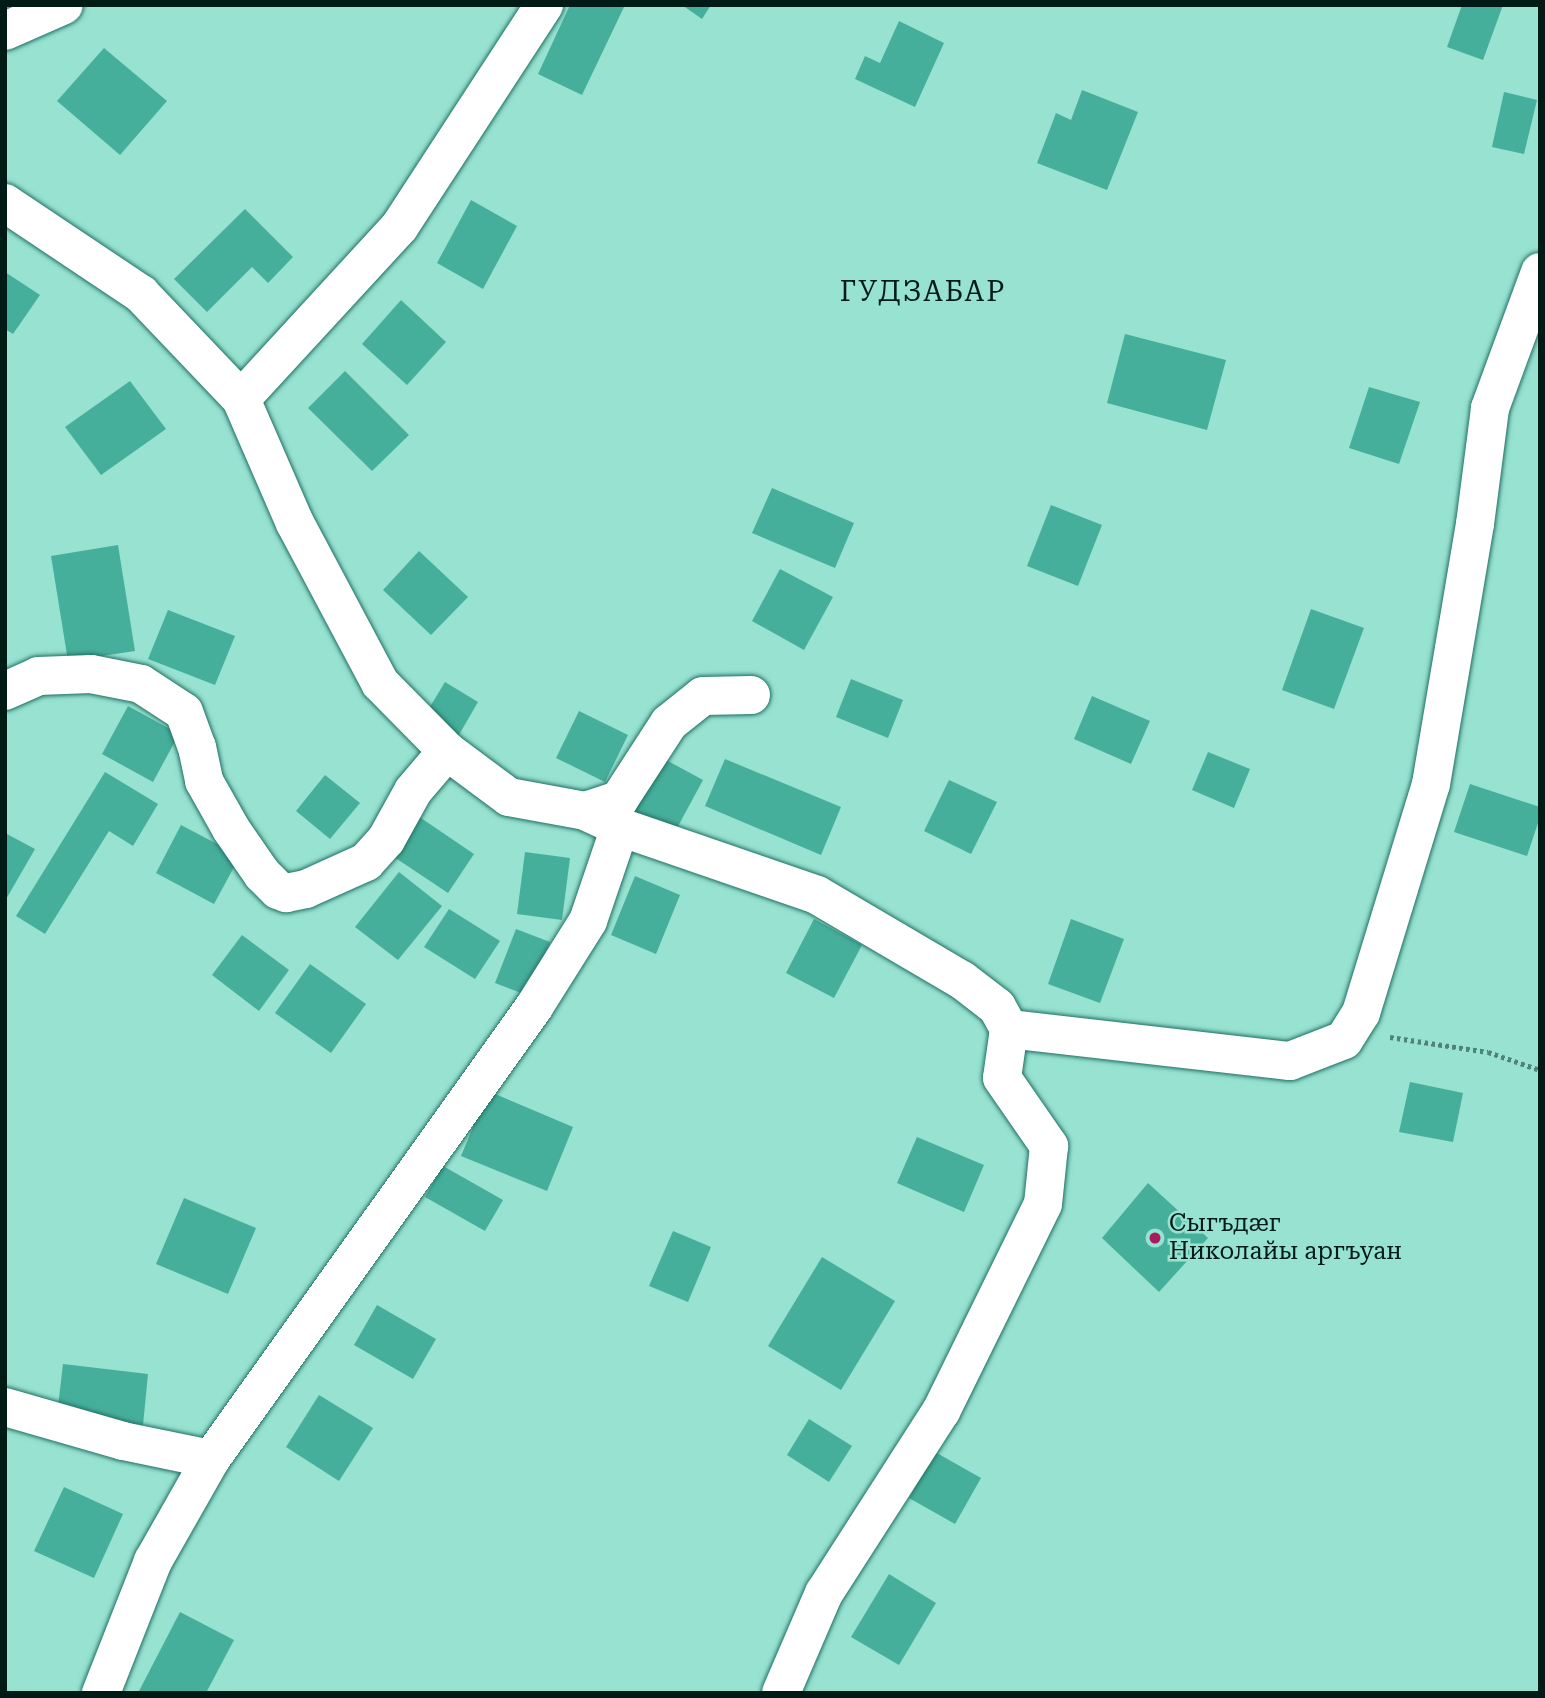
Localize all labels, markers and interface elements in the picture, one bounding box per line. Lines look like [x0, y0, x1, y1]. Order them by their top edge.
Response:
district label: ГУДЗАБАР [841, 275, 1005, 309]
place label: Сыгъдæг Николайы аргъуан [1169, 1210, 1402, 1266]
marker: Сыгъдæг Николайы аргъуан [1147, 1230, 1163, 1246]

